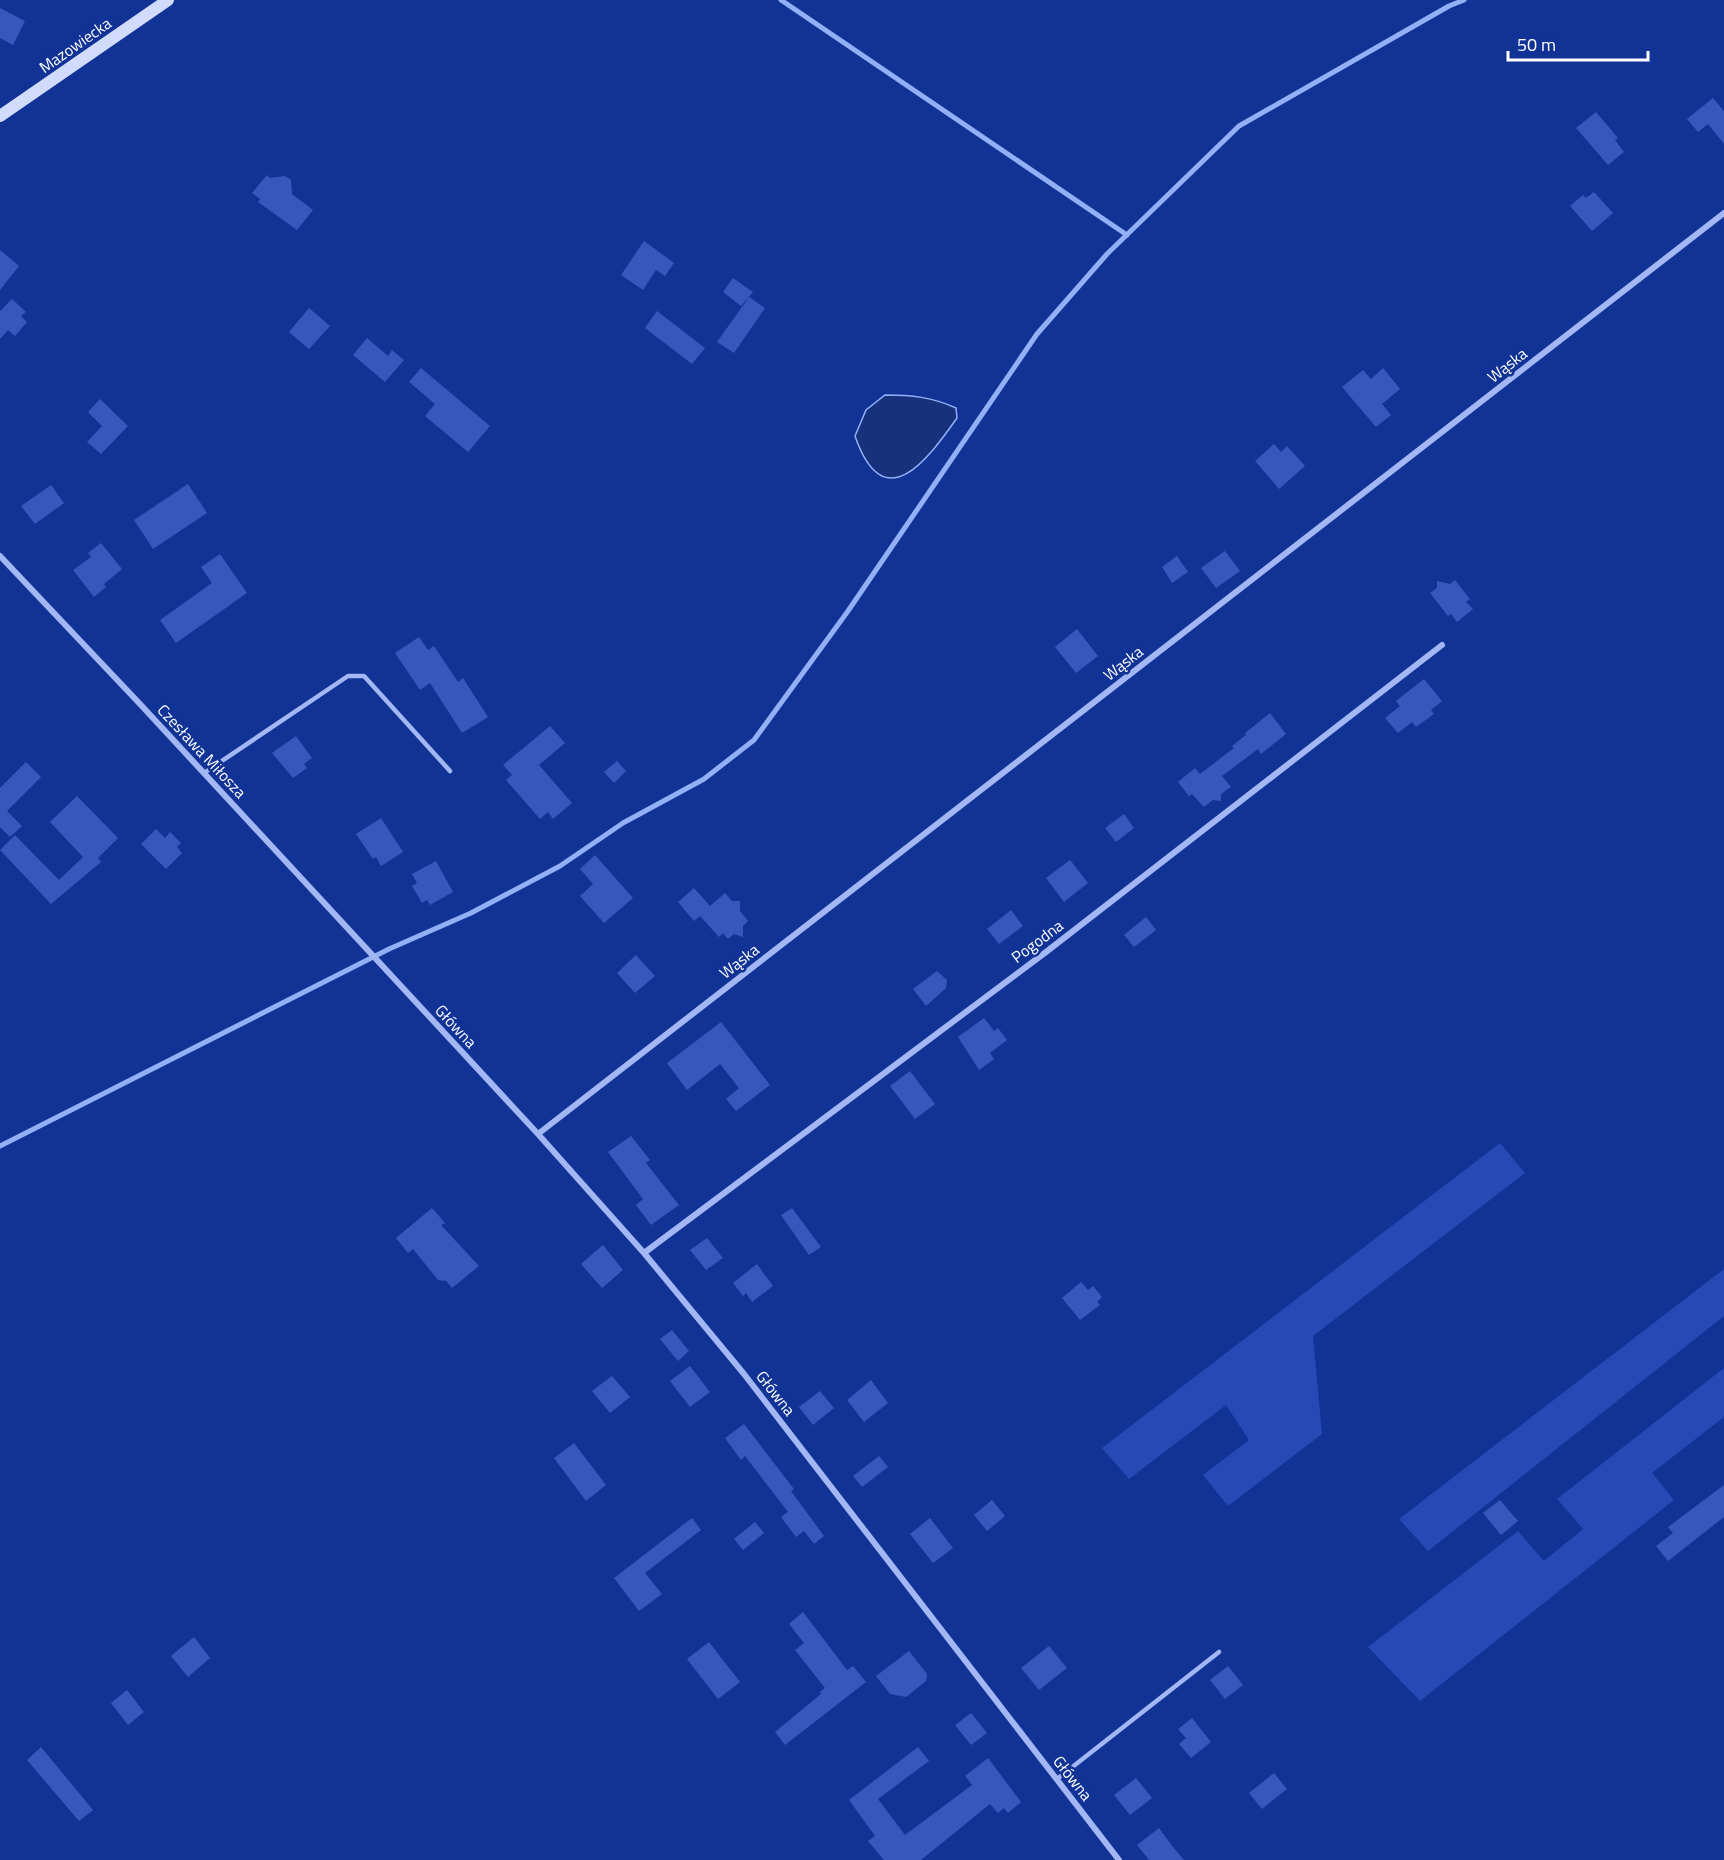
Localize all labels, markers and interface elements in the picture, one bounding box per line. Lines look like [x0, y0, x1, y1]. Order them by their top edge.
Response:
street label: Mazowiecka [34, 11, 116, 79]
scale bar [1508, 24, 1648, 62]
text: 50 m [1517, 31, 1556, 58]
street label: Wąska [1482, 342, 1532, 388]
street label: Wąska [1098, 640, 1148, 686]
street label: Czesława Miłosza [152, 699, 252, 803]
street label: Pogodna [1006, 913, 1068, 969]
street label: Wąska [714, 938, 764, 984]
street label: Główna [429, 999, 483, 1053]
street label: Główna [751, 1365, 801, 1421]
street label: Główna [1048, 1750, 1098, 1806]

